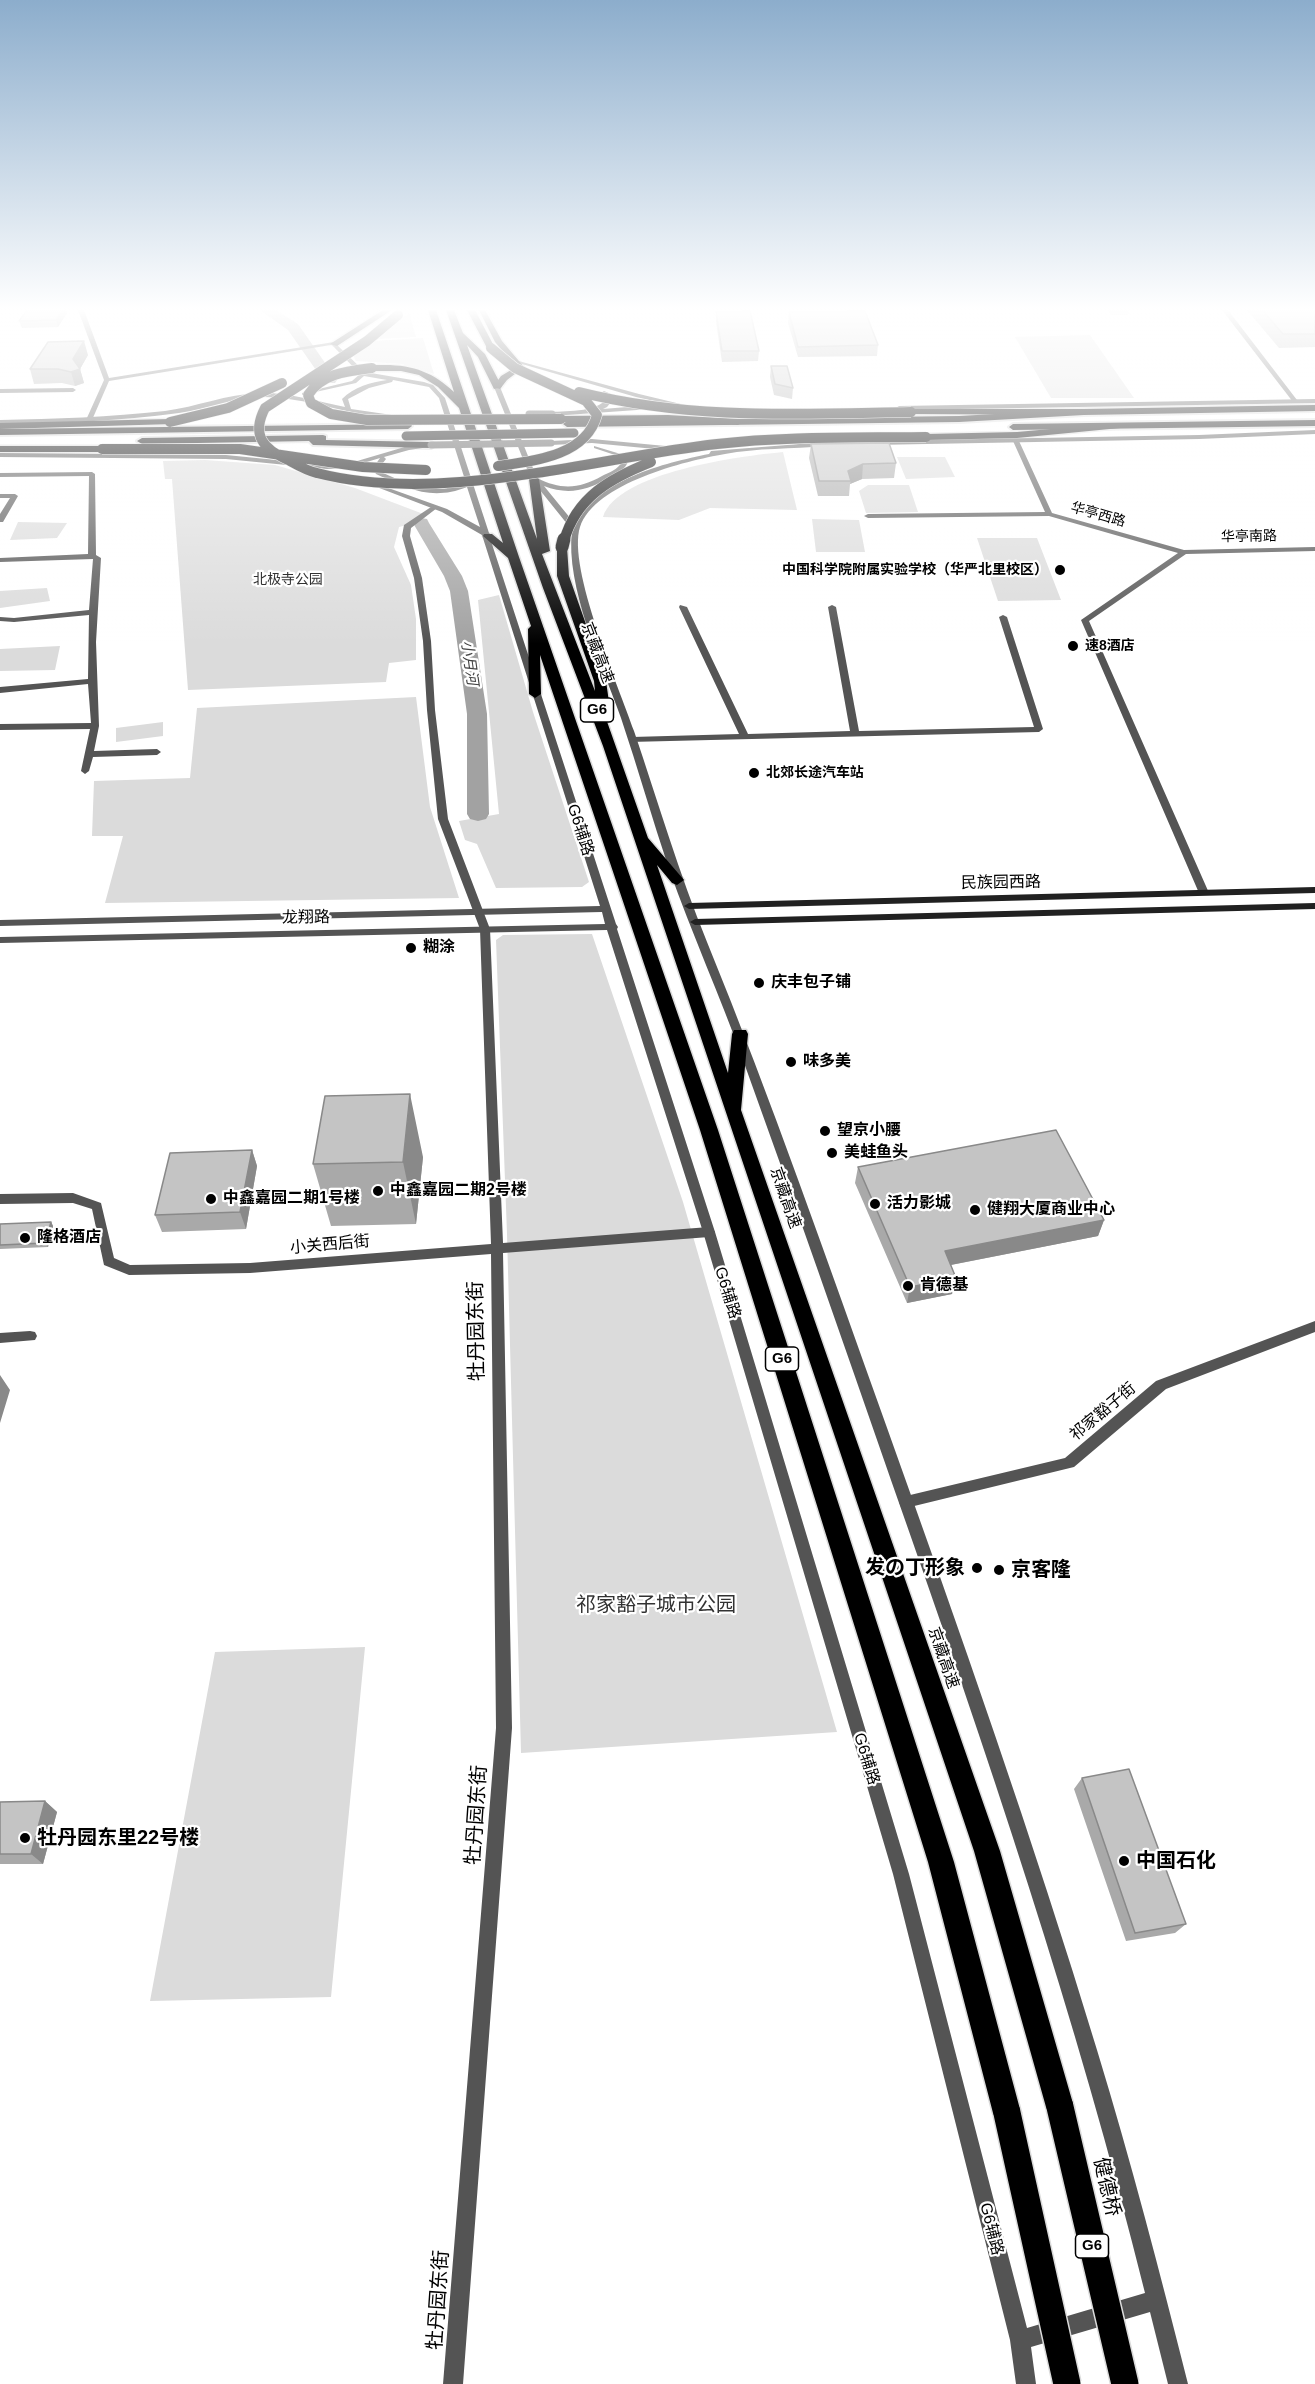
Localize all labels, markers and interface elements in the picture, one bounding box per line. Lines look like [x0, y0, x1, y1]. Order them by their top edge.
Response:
street label: 华亭西路 [1069, 499, 1127, 531]
street label: 华亭南路 [1221, 528, 1277, 546]
place label: 中国科学院附属实验学校（华严北里校区） [782, 562, 1048, 578]
marker: 中国科学院附属实验学校（华严北里校区） [1053, 563, 1067, 577]
park label: 北极寺公园 [253, 572, 323, 588]
street label: 京藏高速 [577, 620, 617, 686]
place label: 速8酒店 [1085, 638, 1135, 654]
water label: 小月河 [457, 639, 481, 687]
marker: 速8酒店 [1066, 639, 1080, 653]
road number: G6 [580, 698, 614, 722]
place label: 北郊长途汽车站 [766, 765, 864, 781]
marker: 北郊长途汽车站 [747, 766, 761, 780]
street label: G6辅路 [563, 802, 597, 858]
street label: 民族园西路 [961, 873, 1041, 893]
street label: 龙翔路 [282, 908, 330, 928]
place label: 糊涂 [423, 938, 455, 958]
marker: 糊涂 [404, 941, 418, 955]
place label: 庆丰包子铺 [771, 973, 851, 993]
marker: 庆丰包子铺 [752, 976, 766, 990]
place label: 味多美 [803, 1052, 851, 1072]
marker: 味多美 [784, 1055, 798, 1069]
place label: 望京小腰 [837, 1121, 901, 1141]
marker: 望京小腰 [818, 1124, 832, 1138]
place label: 美蛙鱼头 [844, 1143, 908, 1163]
marker: 美蛙鱼头 [825, 1146, 839, 1160]
street label: 京藏高速 [766, 1165, 804, 1231]
place label: 中鑫嘉园二期2号楼 [390, 1181, 527, 1201]
marker: 中鑫嘉园二期2号楼 [371, 1184, 385, 1198]
place label: 中鑫嘉园二期1号楼 [223, 1189, 360, 1209]
marker: 中鑫嘉园二期1号楼 [204, 1192, 218, 1206]
place label: 活力影城 [887, 1194, 951, 1214]
marker: 活力影城 [868, 1197, 882, 1211]
place label: 健翔大厦商业中心 [987, 1200, 1115, 1220]
marker: 健翔大厦商业中心 [968, 1203, 982, 1217]
place label: 隆格酒店 [37, 1228, 101, 1248]
marker: 隆格酒店 [18, 1231, 32, 1245]
street label: 小关西后街 [289, 1232, 371, 1258]
street label: G6辅路 [710, 1265, 744, 1321]
place label: 肯德基 [920, 1276, 968, 1296]
marker: 肯德基 [901, 1279, 915, 1293]
street label: 牡丹园东街 [464, 1281, 490, 1381]
road number: G6 [766, 1347, 798, 1371]
street label: 祁家豁子街 [1066, 1379, 1140, 1445]
place label: 发の丁形象 [865, 1556, 965, 1580]
place label: 京客隆 [1011, 1558, 1071, 1582]
marker: 发の丁形象 [970, 1561, 984, 1575]
marker: 京客隆 [992, 1563, 1006, 1577]
park label: 祁家豁子城市公园 [576, 1593, 736, 1617]
street label: 京藏高速 [924, 1625, 962, 1691]
street label: G6辅路 [849, 1731, 883, 1787]
street label: 牡丹园东街 [462, 1764, 492, 1866]
place label: 牡丹园东里22号楼 [37, 1826, 199, 1850]
marker: 牡丹园东里22号楼 [18, 1831, 32, 1845]
place label: 中国石化 [1136, 1849, 1216, 1873]
marker: 中国石化 [1117, 1854, 1131, 1868]
street label: 健德桥 [1088, 2155, 1124, 2219]
street label: G6辅路 [975, 2201, 1007, 2257]
road number: G6 [1076, 2234, 1108, 2258]
street label: 牡丹园东街 [424, 2249, 454, 2351]

